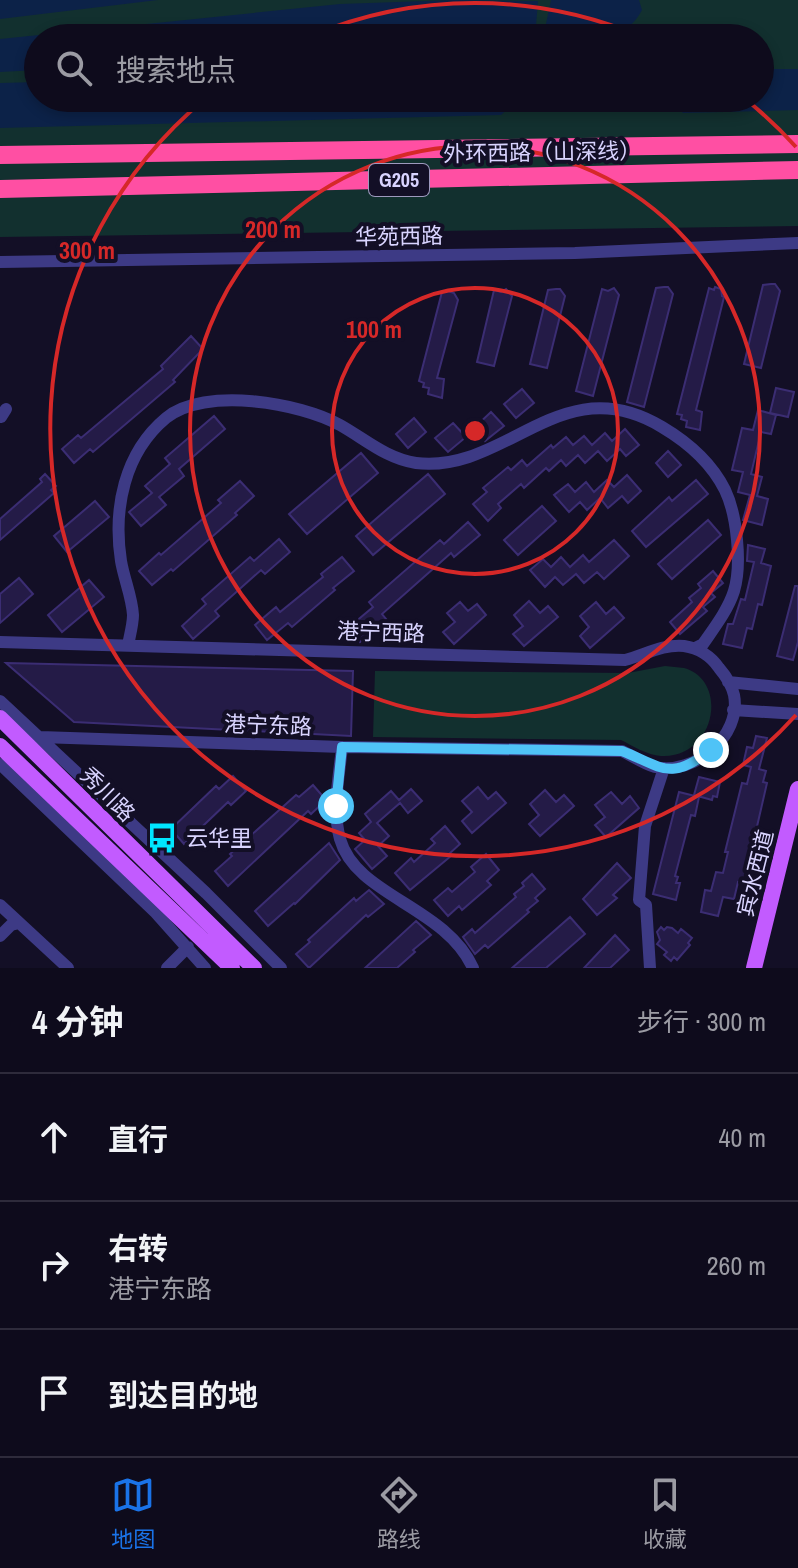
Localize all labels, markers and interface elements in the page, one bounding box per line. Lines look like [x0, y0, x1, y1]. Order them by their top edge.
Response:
search box [24, 24, 774, 112]
icon: search [52, 46, 96, 90]
text: 搜索地点 [116, 50, 236, 90]
street label: 外环西路（山深线） [443, 135, 641, 169]
road number: G205 [369, 164, 429, 196]
text: 200 m [245, 213, 301, 245]
street label: 华苑西路 [355, 220, 443, 252]
text: 300 m [59, 234, 115, 266]
text: 100 m [346, 313, 402, 345]
centre of rings [461, 417, 489, 445]
street label: 港宁西路 [336, 615, 426, 649]
street label: 港宁东路 [223, 708, 313, 742]
route end [693, 732, 729, 768]
street label: 秀川路 [74, 760, 142, 828]
route start [318, 788, 354, 824]
bus stop icon: 云华里 [145, 821, 179, 855]
place label: 云华里 [186, 823, 252, 853]
street label: 宾水西道 [730, 827, 780, 919]
text: 4 分钟 [32, 999, 123, 1045]
text: 步行 · 300 m [637, 1004, 766, 1039]
icon: ahead [32, 1115, 76, 1159]
text: 直行 [108, 1119, 168, 1159]
text: 40 m [719, 1120, 766, 1155]
text: 右转 [108, 1228, 168, 1268]
icon: right [32, 1243, 76, 1287]
text: 260 m [707, 1248, 766, 1283]
text: 港宁东路 [108, 1271, 212, 1306]
icon: arrive [32, 1371, 76, 1415]
text: 到达目的地 [108, 1375, 258, 1415]
tab: 地图 [111, 1473, 155, 1554]
tab: 路线 [377, 1473, 421, 1554]
tab: 收藏 [643, 1473, 687, 1554]

